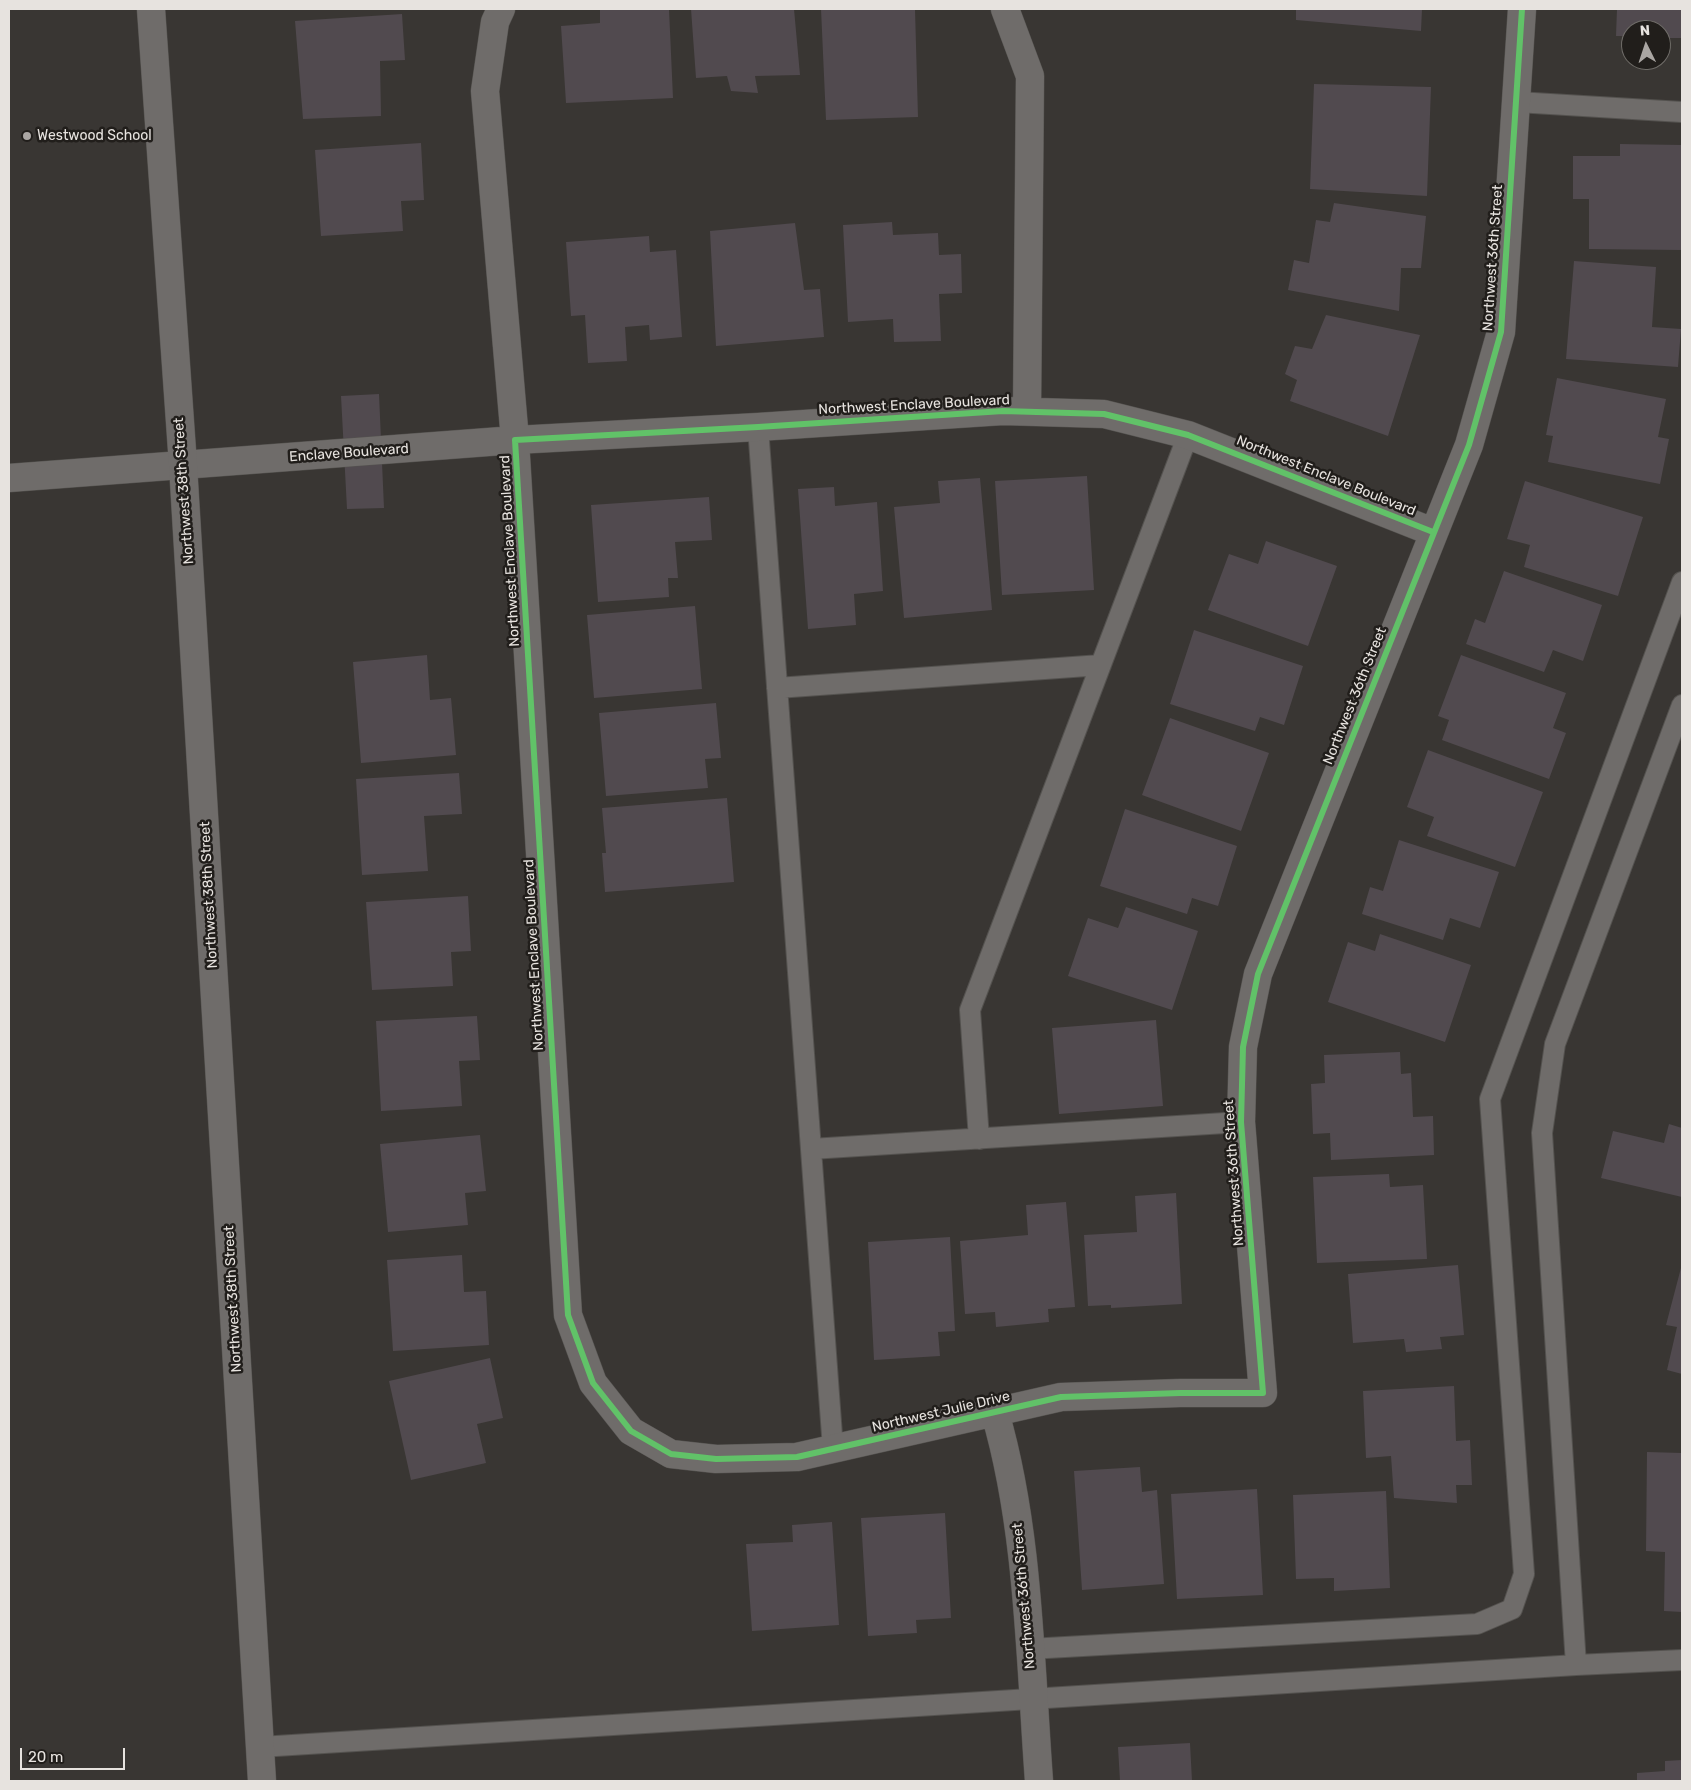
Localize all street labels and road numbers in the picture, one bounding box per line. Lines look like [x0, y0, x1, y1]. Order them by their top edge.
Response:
street label: Northwest 36th Street [1480, 184, 1506, 332]
street label: Northwest Enclave Boulevard [818, 392, 1010, 418]
street label: Northwest 38th Street [170, 417, 198, 565]
street label: Northwest Enclave Boulevard [1234, 432, 1418, 520]
street label: Enclave Boulevard [289, 440, 409, 466]
street label: Northwest Enclave Boulevard [497, 455, 523, 647]
street label: Northwest 36th Street [1320, 625, 1390, 767]
street label: Northwest 38th Street [197, 821, 221, 969]
street label: Northwest Enclave Boulevard [521, 859, 547, 1051]
street label: Northwest 36th Street [1221, 1099, 1247, 1247]
street label: Northwest 38th Street [221, 1225, 245, 1373]
street label: Northwest Julie Drive [870, 1388, 1012, 1436]
street label: Northwest 36th Street [1009, 1522, 1039, 1670]

